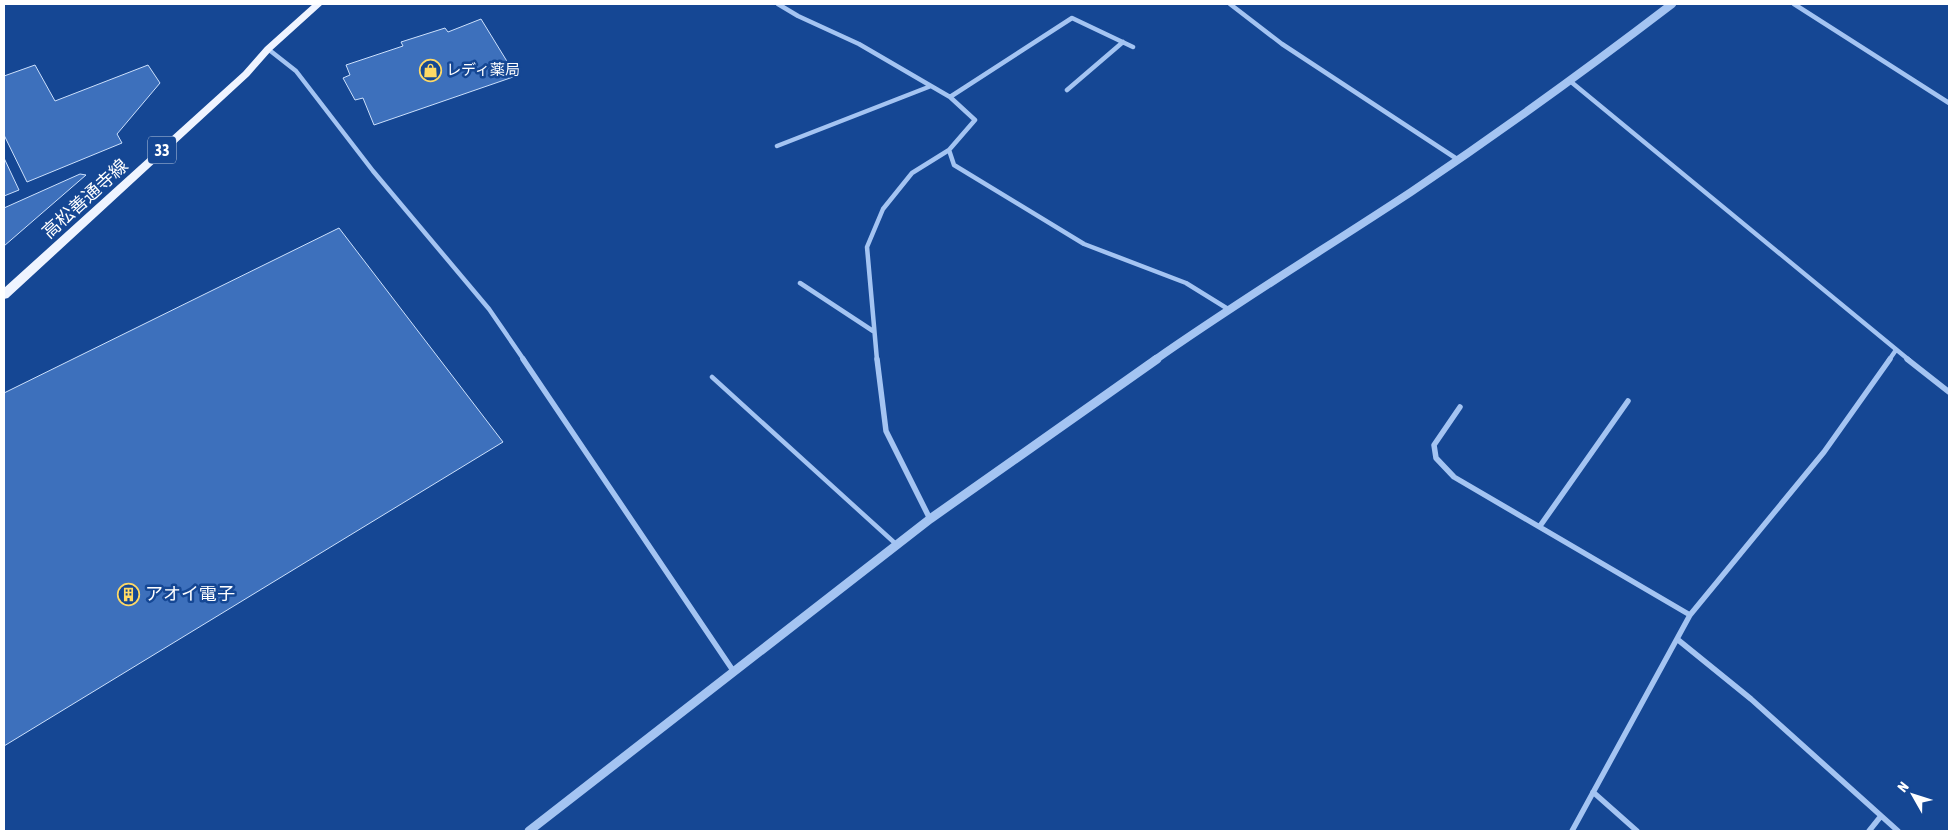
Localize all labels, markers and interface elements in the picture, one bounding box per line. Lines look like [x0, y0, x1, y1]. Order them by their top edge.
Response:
shop icon: レディ薬局 [418, 58, 442, 82]
place label: レディ薬局 [446, 61, 520, 78]
road number: 33 [148, 136, 176, 164]
street label: 高松善通寺線 [38, 155, 132, 243]
building icon: アオイ電子 [117, 582, 141, 606]
place label: アオイ電子 [145, 583, 235, 604]
north arrow [1888, 770, 1938, 820]
text: N [1894, 779, 1912, 795]

